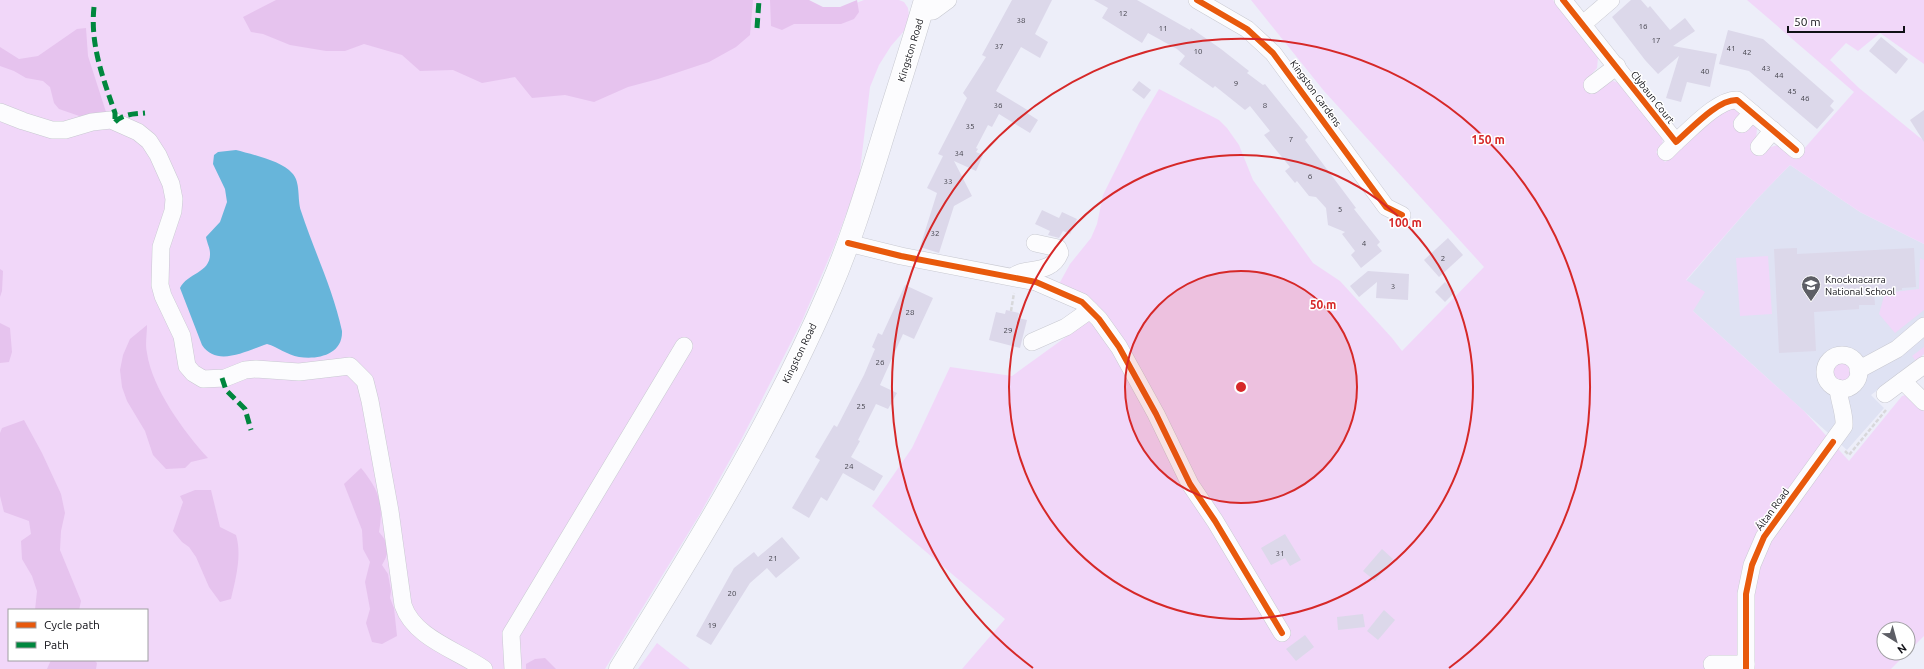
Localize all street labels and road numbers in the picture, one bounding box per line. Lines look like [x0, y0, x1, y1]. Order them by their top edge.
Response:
street label: Kingston Road [896, 17, 925, 83]
street label: Kingston Gardens [1288, 58, 1343, 129]
street label: Clybaun Court [1629, 69, 1677, 126]
street label: Kingston Road [780, 321, 819, 385]
street label: Áltan Road [1753, 485, 1791, 532]

